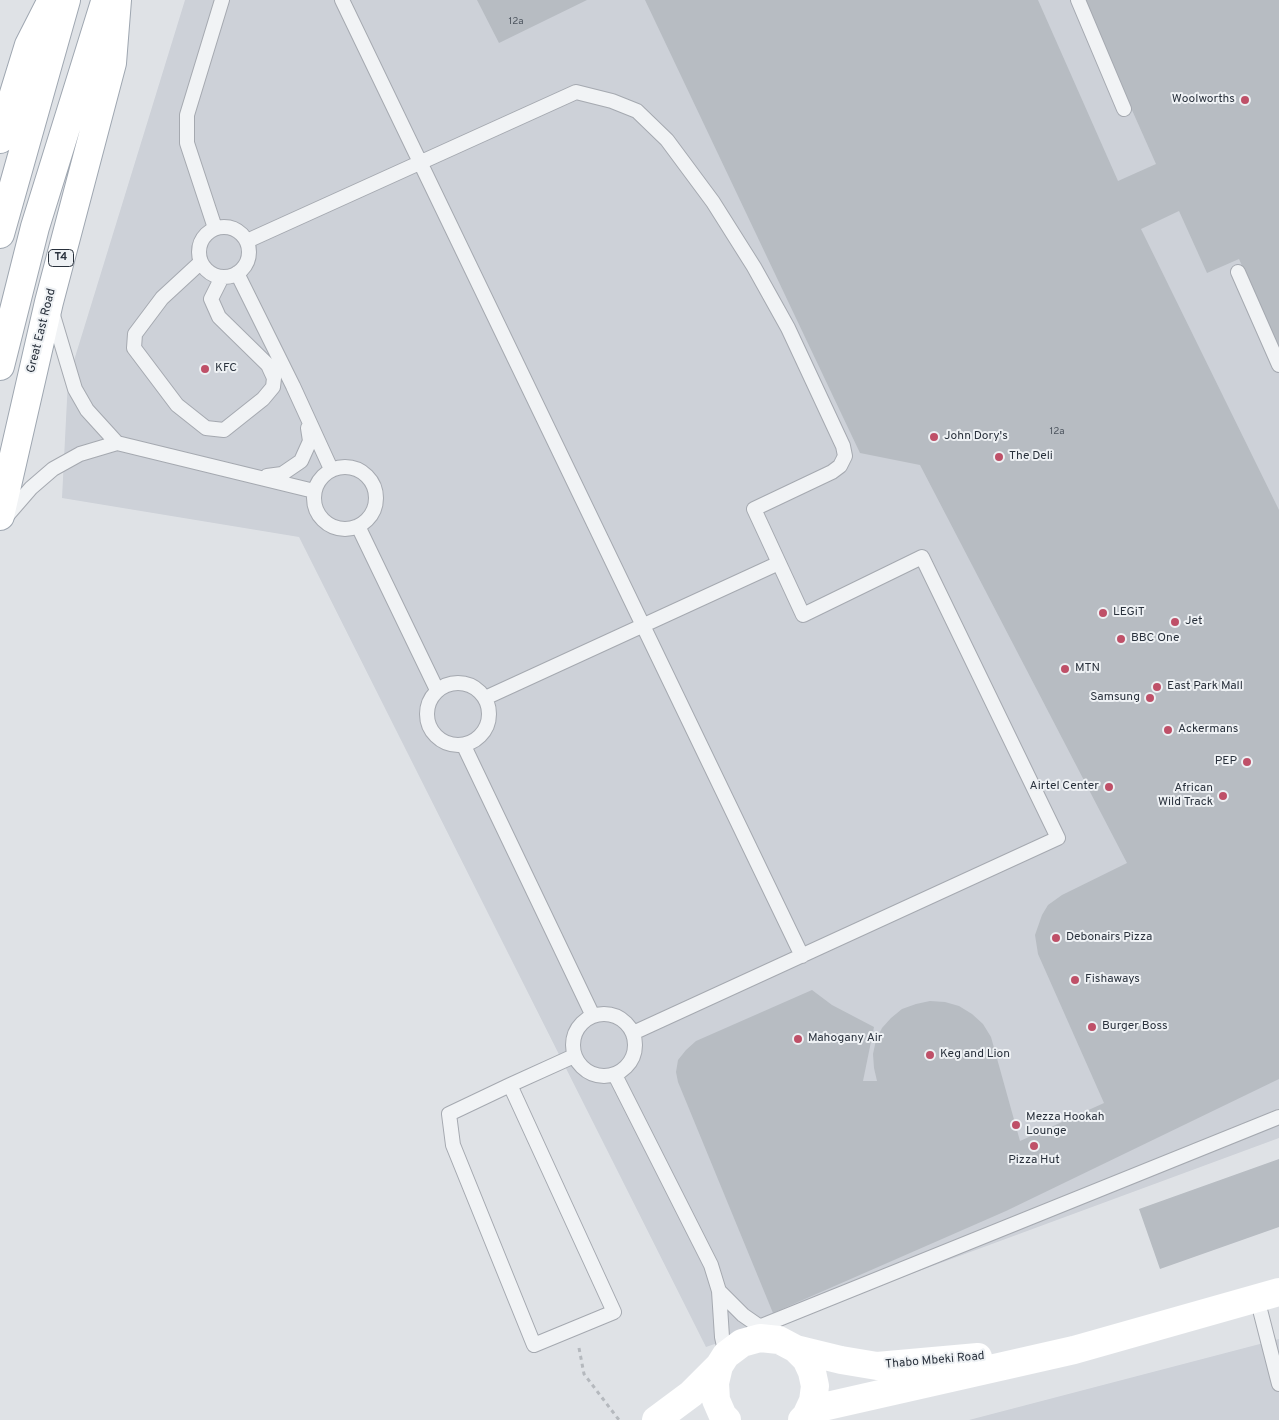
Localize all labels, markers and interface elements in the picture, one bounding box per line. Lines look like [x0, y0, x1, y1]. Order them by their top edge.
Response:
house number: 12a [508, 16, 524, 28]
place label: Woolworths [1172, 93, 1235, 107]
marker: Woolworths [1239, 94, 1251, 106]
road number: T4 [48, 250, 74, 266]
street label: Great East Road [25, 287, 59, 375]
place label: KFC [215, 362, 237, 376]
marker: KFC [199, 363, 211, 375]
house number: 12a [1049, 426, 1065, 438]
place label: John Dory's [944, 430, 1008, 444]
marker: John Dory's [928, 431, 940, 443]
place label: The Deli [1009, 450, 1053, 464]
marker: The Deli [993, 451, 1005, 463]
place label: LEGiT [1113, 606, 1145, 620]
marker: LEGiT [1097, 607, 1109, 619]
place label: Jet [1185, 615, 1202, 629]
marker: Jet [1169, 616, 1181, 628]
place label: BBC One [1131, 632, 1179, 646]
marker: BBC One [1115, 633, 1127, 645]
place label: MTN [1075, 662, 1100, 676]
marker: MTN [1059, 663, 1071, 675]
place label: East Park Mall [1167, 680, 1243, 694]
marker: East Park Mall [1151, 681, 1163, 693]
place label: Samsung [1090, 691, 1140, 705]
marker: Samsung [1144, 692, 1156, 704]
place label: Ackermans [1178, 723, 1238, 737]
marker: Ackermans [1162, 724, 1174, 736]
place label: PEP [1215, 755, 1237, 769]
marker: PEP [1241, 756, 1253, 768]
place label: Airtel Center [1029, 780, 1099, 794]
marker: Airtel Center [1103, 781, 1115, 793]
place label: African Wild Track [1158, 782, 1213, 810]
marker: African Wild Track [1217, 790, 1229, 802]
place label: Debonairs Pizza [1066, 931, 1152, 945]
marker: Debonairs Pizza [1050, 932, 1062, 944]
place label: Fishaways [1085, 973, 1140, 987]
marker: Fishaways [1069, 974, 1081, 986]
place label: Burger Boss [1102, 1020, 1168, 1034]
marker: Burger Boss [1086, 1021, 1098, 1033]
place label: Mahogany Air [808, 1032, 882, 1046]
marker: Mahogany Air [792, 1033, 804, 1045]
place label: Keg and Lion [940, 1048, 1010, 1062]
marker: Keg and Lion [924, 1049, 936, 1061]
place label: Mezza Hookah Lounge [1026, 1111, 1104, 1139]
marker: Mezza Hookah Lounge [1010, 1119, 1022, 1131]
marker: Pizza Hut [1028, 1140, 1040, 1152]
place label: Pizza Hut [1008, 1154, 1060, 1168]
street label: Thabo Mbeki Road [885, 1349, 985, 1373]

